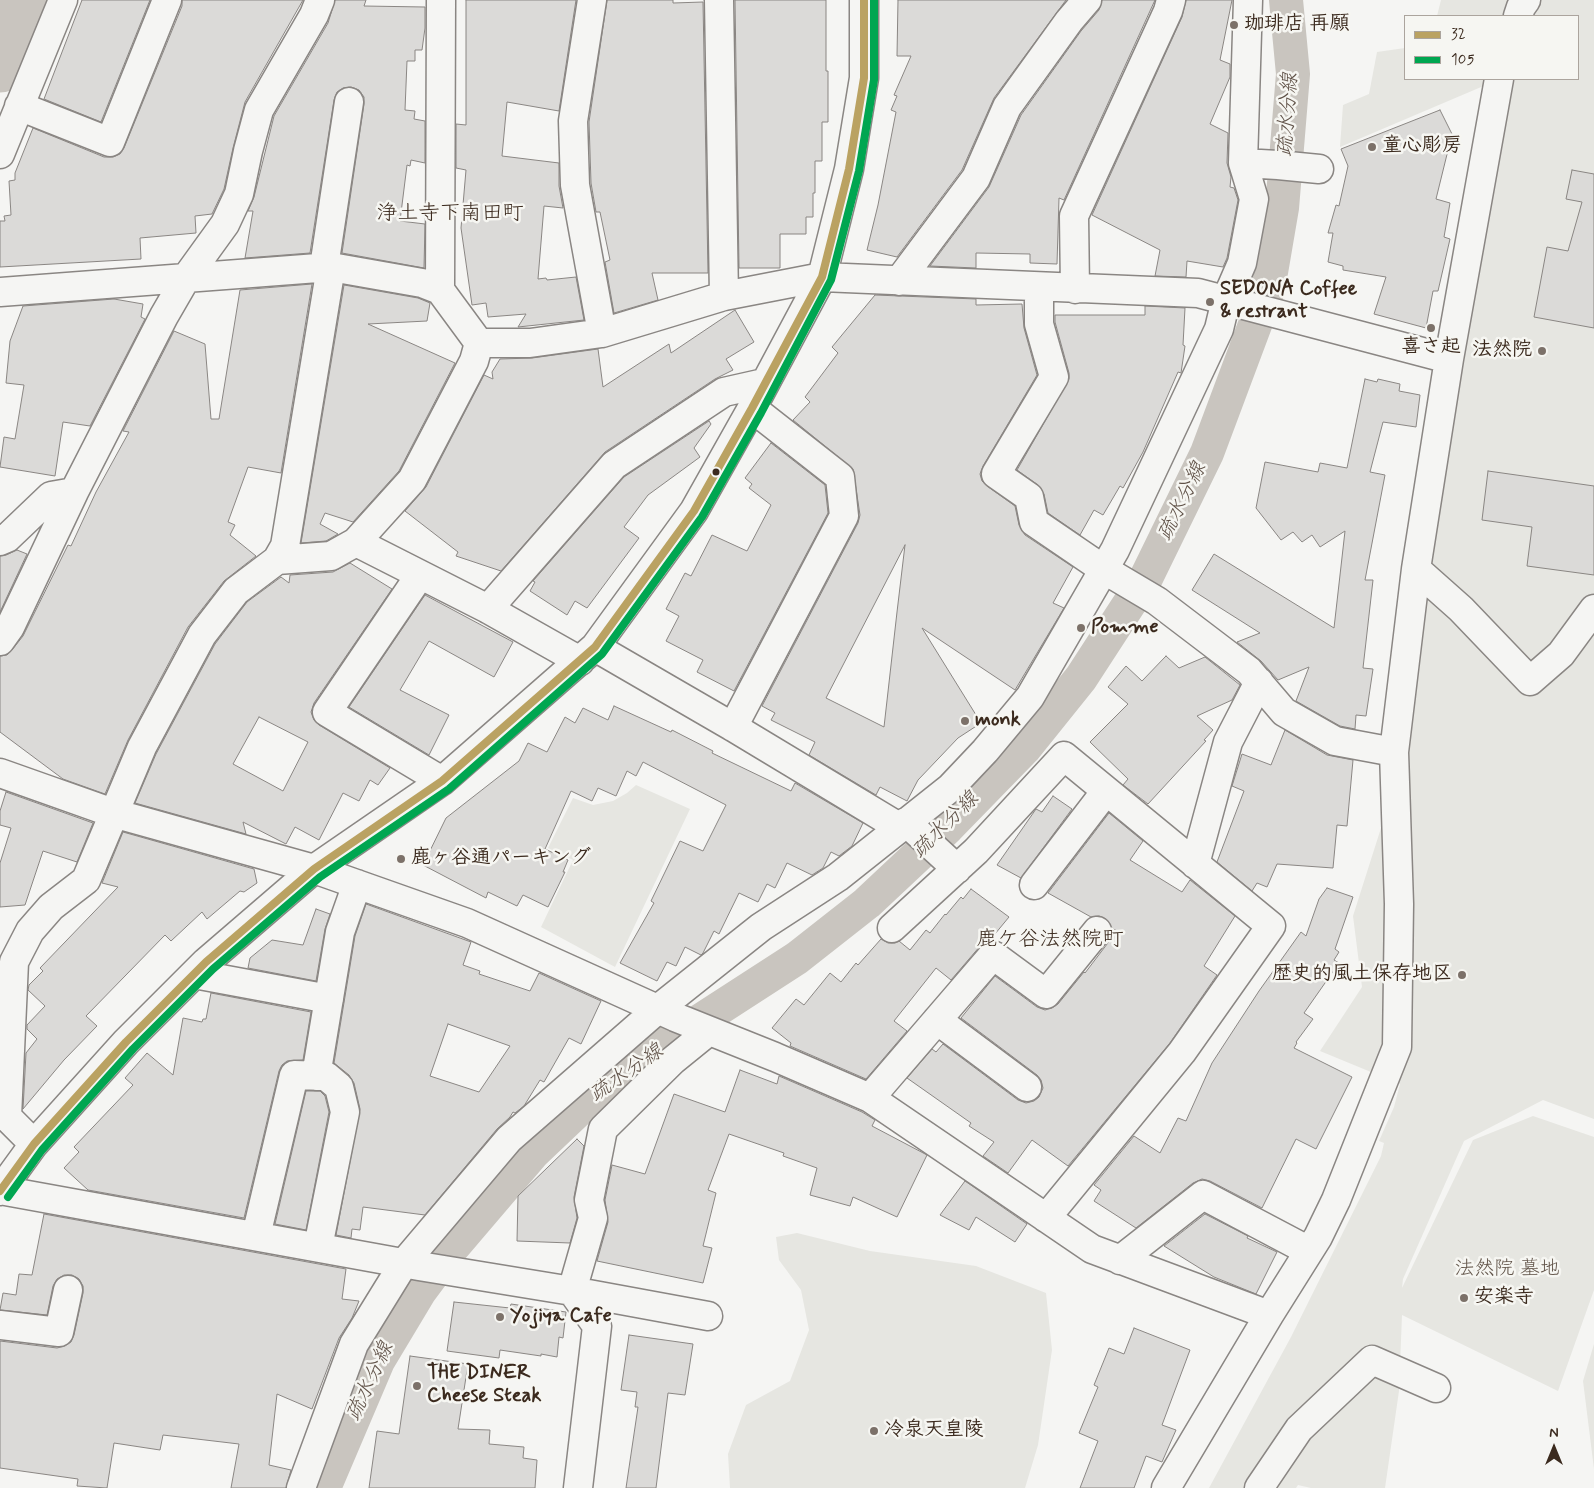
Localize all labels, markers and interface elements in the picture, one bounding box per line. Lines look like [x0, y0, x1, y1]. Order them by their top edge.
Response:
place label: 珈琲店 再願 [1244, 13, 1349, 37]
legend [1404, 15, 1579, 80]
marker: 珈琲店 再願 [1228, 19, 1240, 31]
text: 32 [1451, 25, 1466, 45]
text: 105 [1451, 50, 1475, 70]
water label: 疏水分線 [1274, 72, 1304, 158]
place label: 童心彫房 [1382, 135, 1462, 159]
marker: 童心彫房 [1366, 141, 1378, 153]
district label: 浄土寺下南田町 [377, 202, 523, 228]
place label: SEDONA Coffee & restrant [1220, 278, 1357, 325]
marker: SEDONA Coffee & restrant [1204, 296, 1216, 308]
marker: 喜さ起 [1425, 322, 1437, 334]
place label: 喜さ起 [1401, 336, 1461, 360]
place label: 法然院 [1472, 339, 1532, 363]
marker: 法然院 [1536, 345, 1548, 357]
water label: 疏水分線 [1153, 459, 1213, 545]
unlabelled marker [711, 467, 721, 477]
place label: Pomme [1091, 616, 1158, 640]
marker: Pomme [1075, 622, 1087, 634]
place label: monk [975, 709, 1021, 733]
marker: monk [959, 715, 971, 727]
water label: 疏水分線 [907, 787, 985, 865]
place label: 鹿ヶ谷通パーキング [411, 847, 591, 871]
marker: 鹿ヶ谷通パーキング [395, 853, 407, 865]
district label: 鹿ケ谷法然院町 [977, 928, 1123, 954]
place label: 歴史的風土保存地区 [1272, 963, 1452, 987]
marker: 歴史的風土保存地区 [1456, 969, 1468, 981]
water label: 疏水分線 [585, 1040, 669, 1108]
park label: 法然院 墓地 [1454, 1258, 1560, 1282]
place label: 安楽寺 [1474, 1286, 1534, 1310]
marker: 安楽寺 [1458, 1292, 1470, 1304]
place label: Yojiya Cafe [510, 1305, 612, 1329]
marker: Yojiya Cafe [494, 1311, 506, 1323]
water label: 疏水分線 [342, 1339, 400, 1425]
place label: THE DINER Cheese Steak [427, 1362, 541, 1409]
marker: THE DINER Cheese Steak [411, 1380, 423, 1392]
place label: 冷泉天皇陵 [884, 1419, 984, 1443]
north arrow [1529, 1423, 1579, 1473]
text: N [1549, 1424, 1559, 1442]
marker: 冷泉天皇陵 [868, 1425, 880, 1437]

